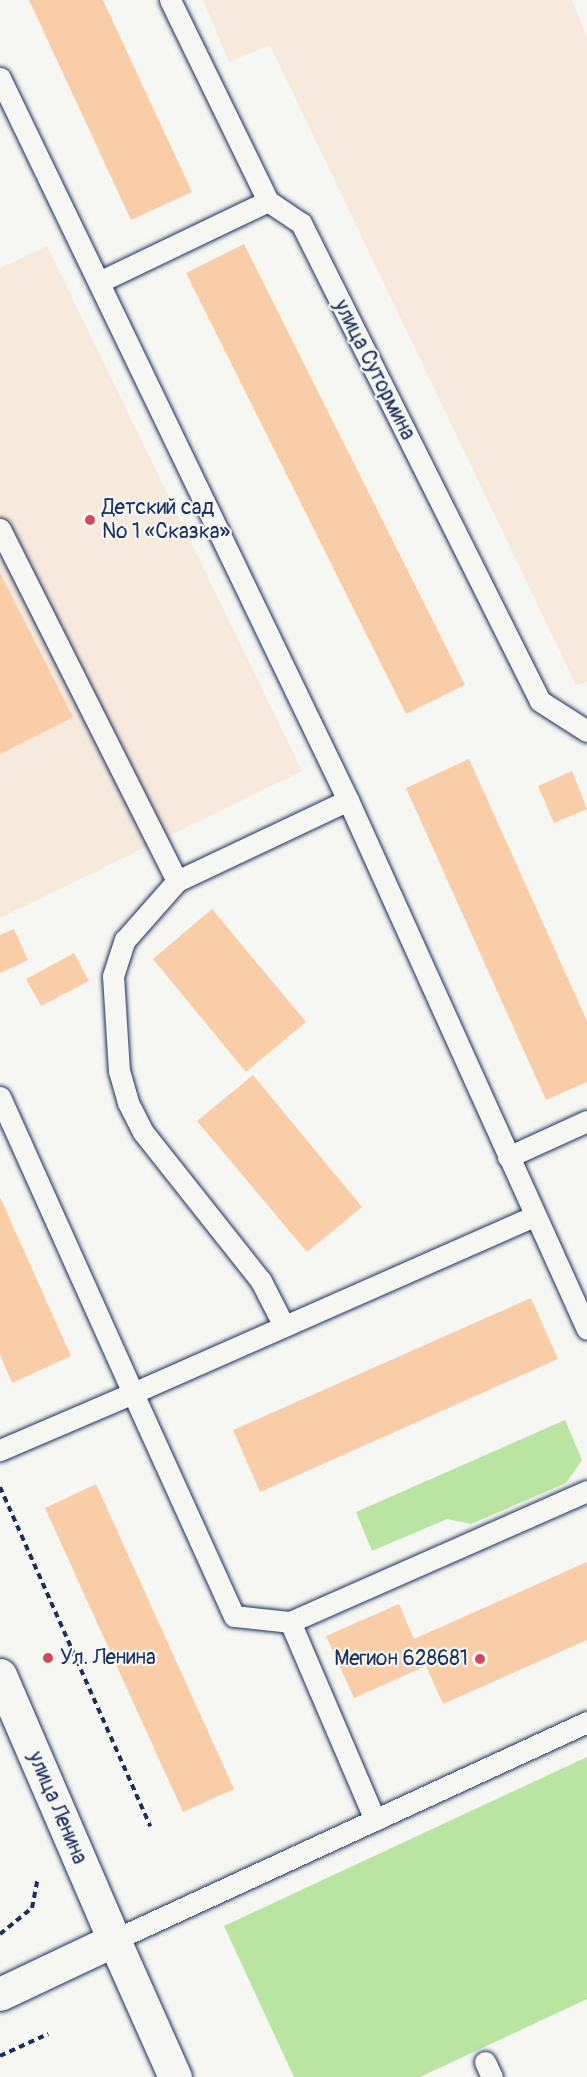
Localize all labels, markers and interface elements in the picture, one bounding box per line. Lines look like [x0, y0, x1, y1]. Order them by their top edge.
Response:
street label: улица Сутормина [328, 296, 420, 444]
place label: Детский сад № 1 «Сказка» [102, 495, 230, 545]
marker: Детский сад № 1 «Сказка» [83, 513, 97, 527]
place label: Ул. Ленина [60, 1645, 156, 1671]
place label: Мегион 628681 [334, 1646, 468, 1672]
marker: Ул. Ленина [41, 1651, 55, 1665]
marker: Мегион 628681 [473, 1652, 487, 1666]
street label: улица Ленина [22, 1748, 92, 1868]

